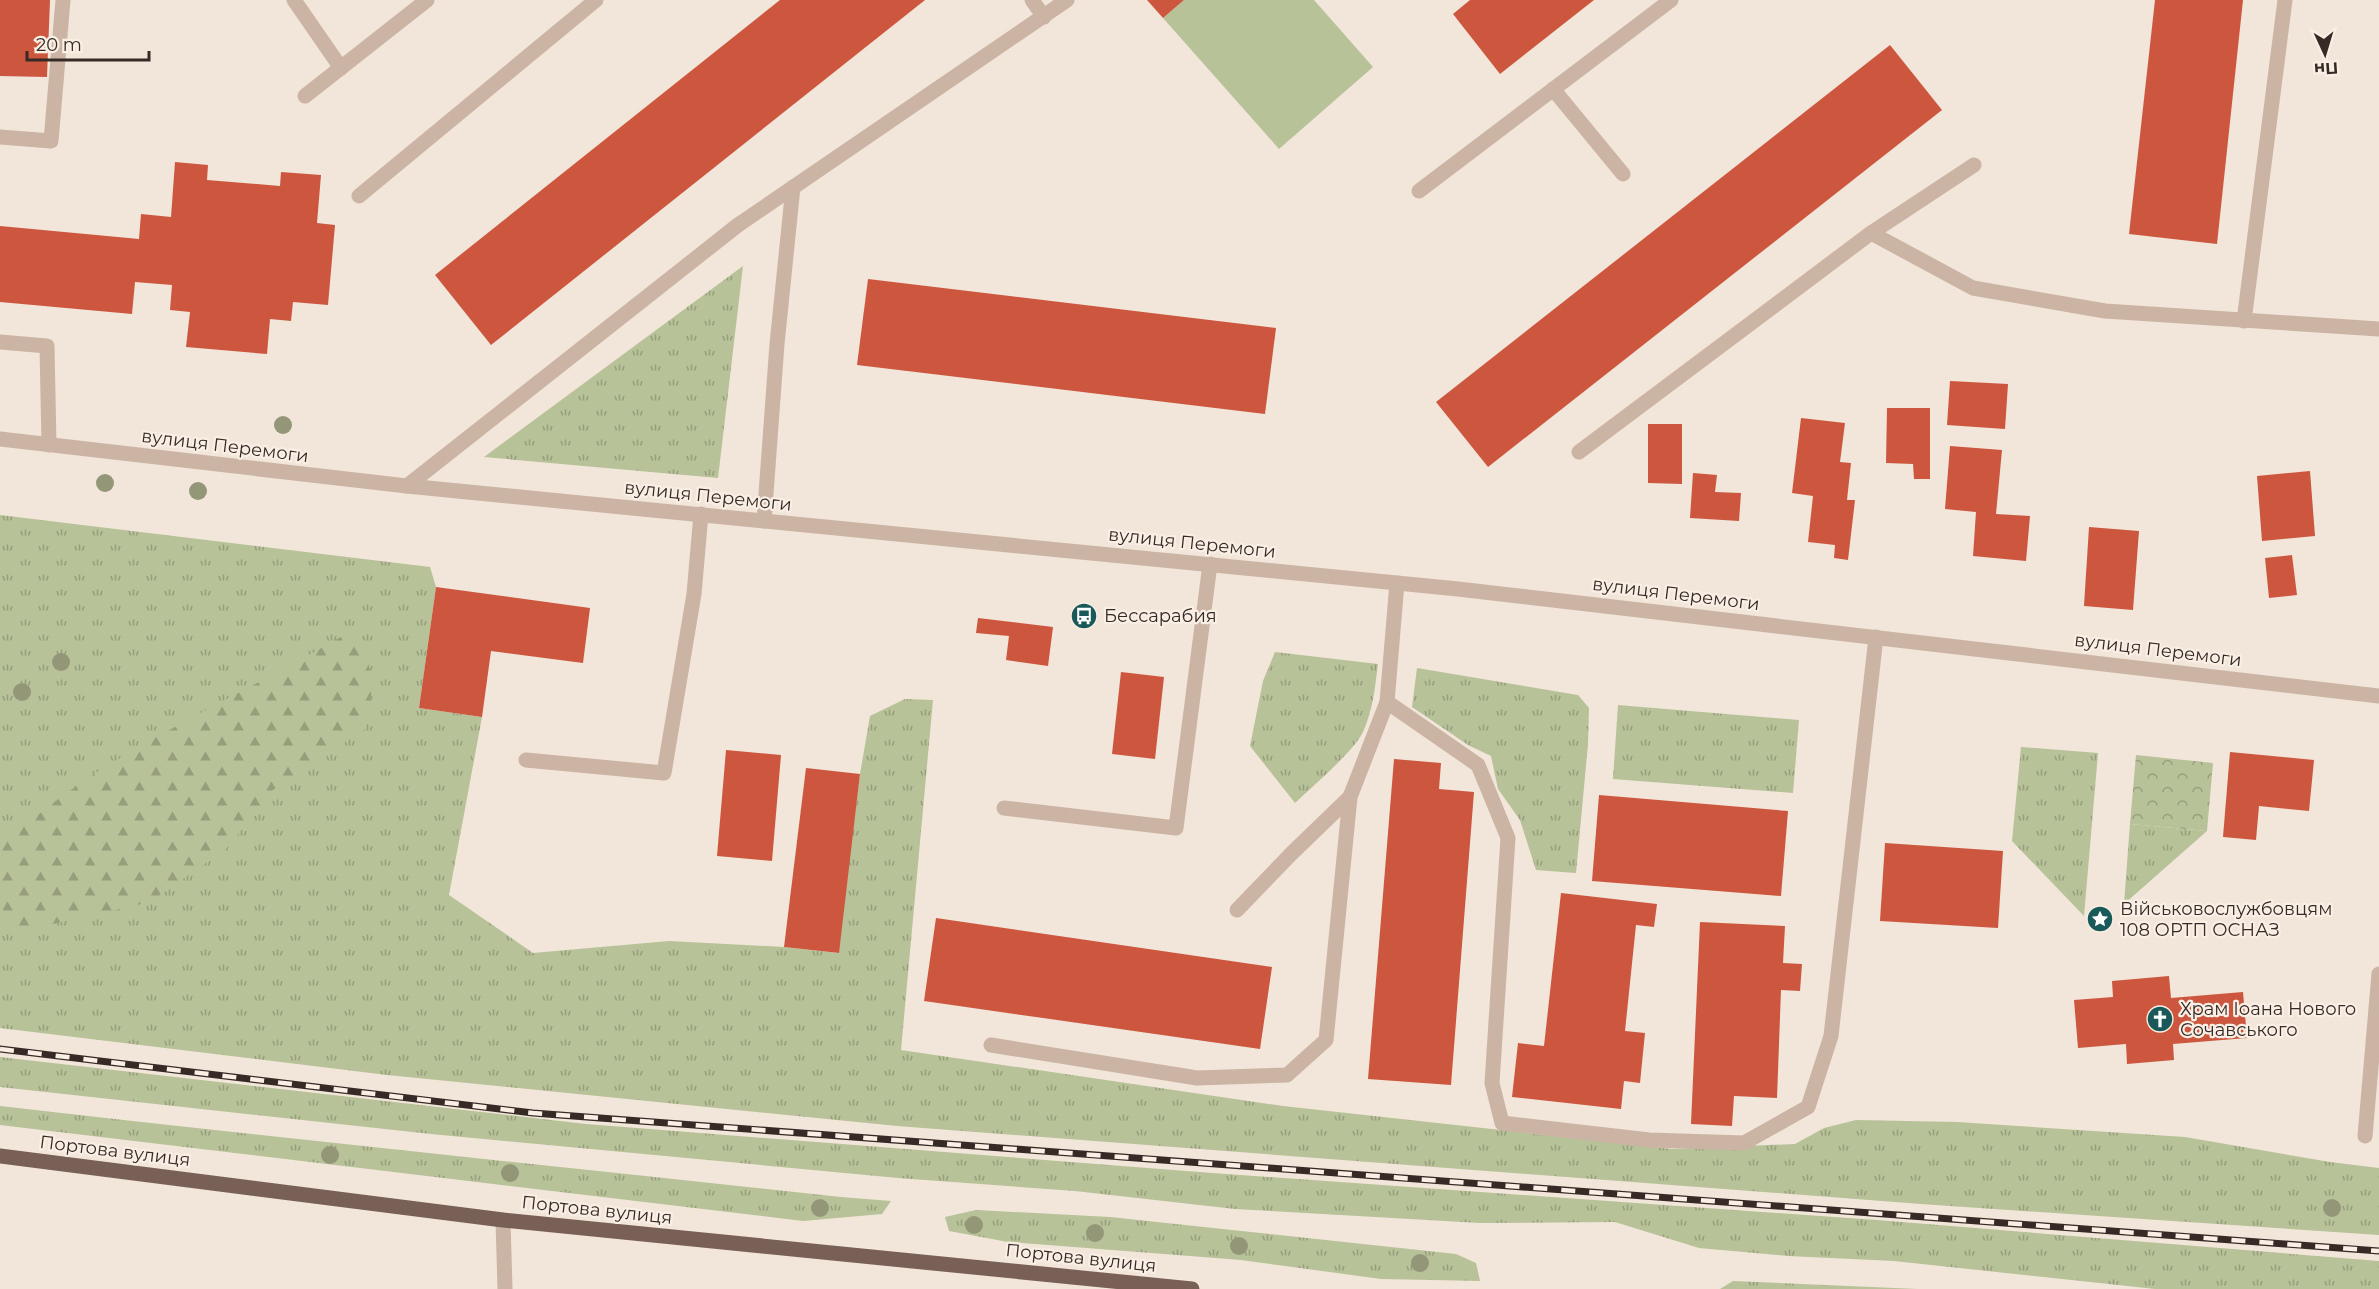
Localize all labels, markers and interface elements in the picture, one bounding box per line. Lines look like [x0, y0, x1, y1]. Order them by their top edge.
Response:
scale bar [27, 24, 148, 62]
north arrow [2295, 24, 2355, 84]
text: 20 m [36, 34, 82, 56]
text: Пн [2313, 58, 2339, 79]
street label: вулиця Перемоги [140, 425, 310, 467]
street label: вулиця Перемоги [623, 476, 793, 516]
street label: вулиця Перемоги [1107, 523, 1277, 563]
street label: вулиця Перемоги [1591, 573, 1761, 615]
bus stop icon: Бессарабия [1069, 601, 1099, 631]
place label: Бессарабия [1104, 605, 1217, 627]
street label: вулиця Перемоги [2073, 629, 2243, 671]
place label: Військовослужбовцям 108 ОРТП ОСНАЗ [2120, 898, 2332, 941]
place icon: Військовослужбовцям 108 ОРТП ОСНАЗ [2085, 904, 2115, 934]
place label: Храм Іоана Нового Сочавського [2180, 998, 2356, 1041]
church icon: Храм Іоана Нового Сочавського [2145, 1004, 2175, 1034]
street label: Портова вулиця [38, 1131, 192, 1171]
street label: Портова вулиця [520, 1191, 674, 1229]
street label: Портова вулиця [1004, 1239, 1158, 1277]

